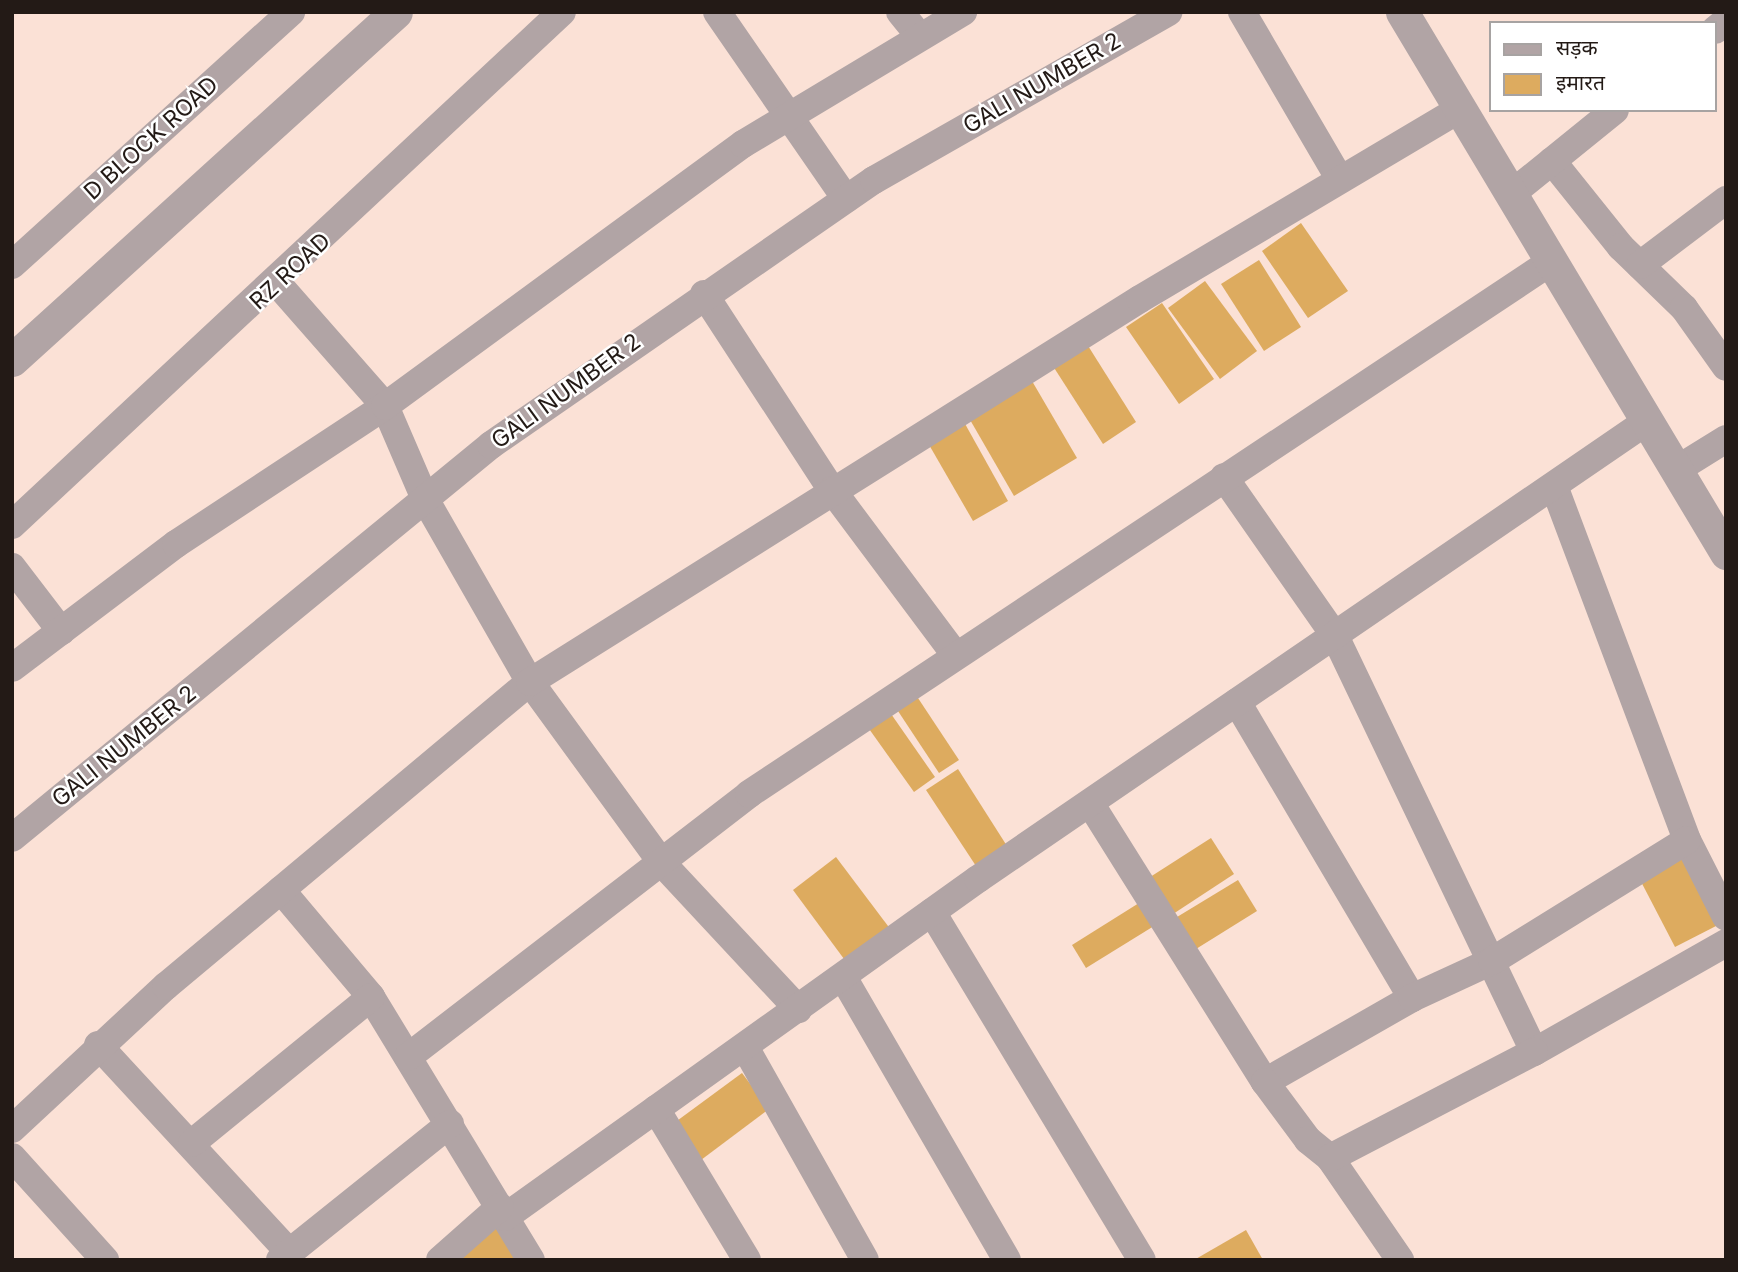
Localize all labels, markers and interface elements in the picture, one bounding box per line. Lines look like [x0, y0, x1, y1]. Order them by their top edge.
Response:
legend [1490, 21, 1717, 112]
street label: GALI NUMBER 2 [958, 27, 1126, 139]
text: सड़क [1556, 35, 1598, 60]
text: इमारत [1556, 70, 1605, 95]
street label: D BLOCK ROAD [78, 71, 224, 205]
street label: RZ ROAD [244, 227, 336, 315]
street label: GALI NUMBER 2 [486, 328, 646, 454]
street label: GALI NUMBER 2 [46, 679, 202, 813]

